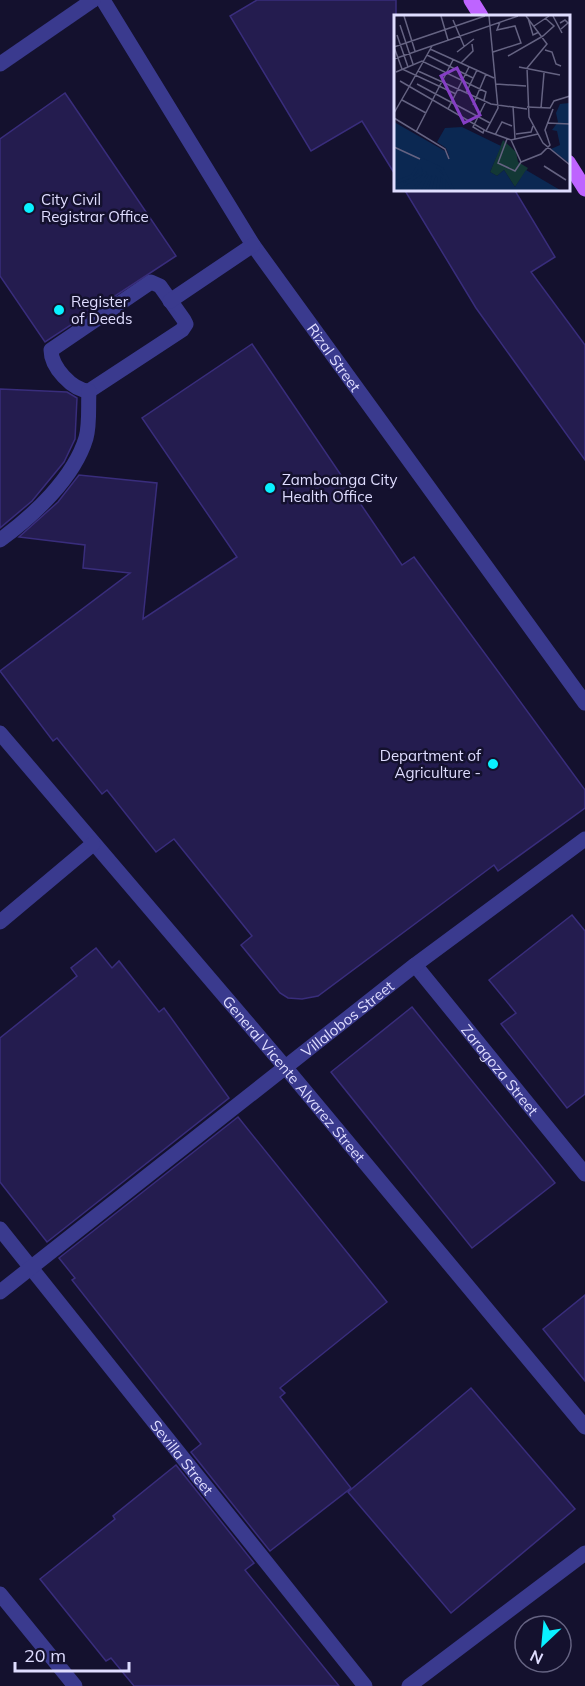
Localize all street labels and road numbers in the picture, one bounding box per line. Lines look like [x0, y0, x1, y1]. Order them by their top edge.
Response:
street label: Rizal Street [303, 319, 366, 395]
street label: Villalobos Street [297, 976, 397, 1061]
street label: General Vicente Alvarez Street [219, 992, 370, 1166]
street label: Zaragoza Street [457, 1020, 543, 1119]
street label: Sevilla Street [147, 1416, 218, 1498]

